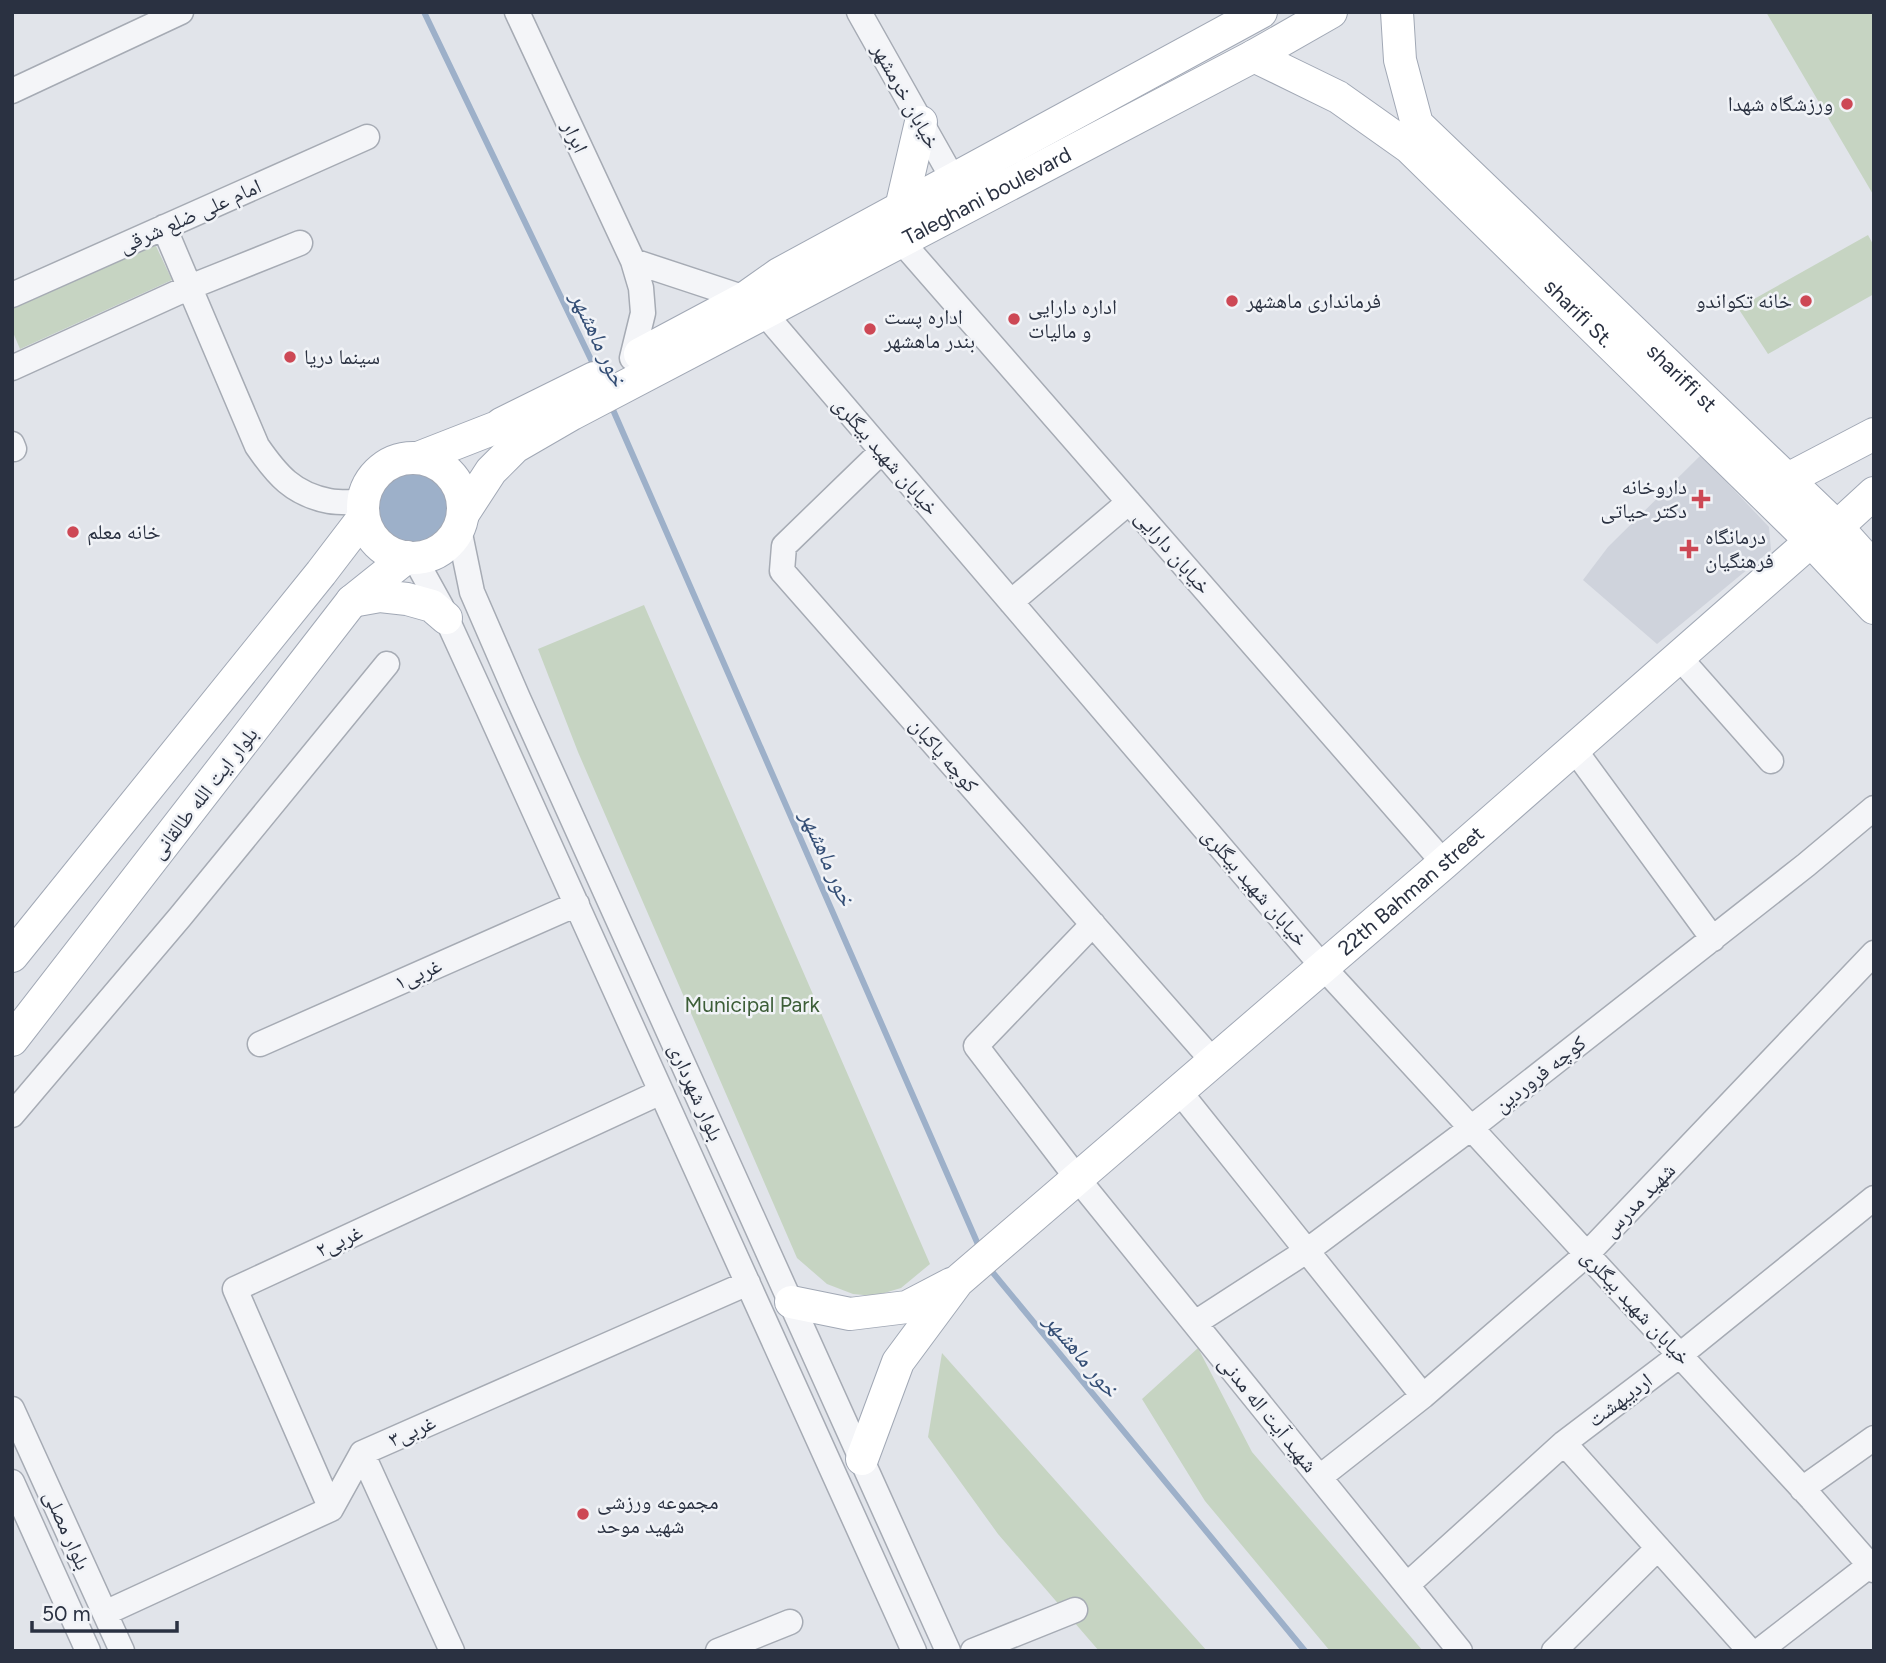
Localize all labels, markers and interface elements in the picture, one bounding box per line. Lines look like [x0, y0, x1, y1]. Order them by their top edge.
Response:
street label: خیابان خرمشهر [867, 38, 946, 153]
place label: ورزشگاه شهدا [1728, 91, 1833, 116]
marker: ورزشگاه شهدا [1839, 96, 1855, 112]
street label: ابرار [557, 116, 594, 157]
street label: Taleghani boulevard [899, 141, 1075, 250]
street label: امام علی ضلع شرقی [115, 173, 266, 260]
street label: sharifi St. [1539, 274, 1619, 353]
water label: خور ماهشهر [564, 285, 633, 391]
place label: فرمانداری ماهشهر [1245, 288, 1381, 313]
place label: خانه تکواندو [1696, 288, 1792, 313]
marker: فرمانداری ماهشهر [1224, 293, 1240, 309]
marker: خانه تکواندو [1798, 293, 1814, 309]
place label: اداره دارایی و مالیات [1028, 294, 1117, 343]
place label: اداره پست بندر ماهشهر [883, 304, 975, 353]
marker: اداره دارایی و مالیات [1006, 311, 1022, 327]
marker: اداره پست بندر ماهشهر [862, 321, 878, 337]
street label: shariffi st [1642, 338, 1722, 417]
place label: سینما دریا [304, 344, 380, 369]
marker: سینما دریا [282, 349, 298, 365]
street label: خیابان شهید بیگلری [828, 391, 945, 520]
place label: داروخانه دکتر حیاتی [1601, 474, 1687, 524]
marker: داروخانه دکتر حیاتی [1693, 491, 1709, 507]
street label: خیابان دارایی [1129, 505, 1217, 599]
place label: خانه معلم [87, 519, 161, 546]
marker: خانه معلم [65, 524, 81, 540]
place label: درمانگاه فرهنگیان [1705, 524, 1774, 573]
marker: درمانگاه فرهنگیان [1679, 539, 1699, 559]
street label: کوچه پاکبان [905, 712, 984, 798]
street label: بلوار ایت الله طالقانی [144, 722, 264, 864]
water label: خور ماهشهر [794, 804, 862, 910]
street label: 22th Bahman street [1333, 821, 1489, 961]
street label: خیابان شهید بیگلری [1197, 822, 1314, 951]
street label: ۱غربی [390, 952, 446, 996]
park label: Municipal Park [684, 992, 820, 1017]
street label: کوچه فروردین [1489, 1030, 1592, 1118]
street label: بلوار شهرداری [664, 1039, 729, 1144]
street label: شهید مدرس [1597, 1157, 1681, 1243]
street label: ۲غربی [311, 1219, 367, 1263]
street label: خیابان شهید بیگلری [1576, 1244, 1696, 1370]
water label: خور ماهشهر [1037, 1306, 1126, 1403]
street label: شهید آیت اله مدنی [1213, 1350, 1323, 1478]
street label: اردیبهشت [1583, 1367, 1657, 1432]
street label: ۳غربی [384, 1409, 440, 1453]
street label: بلوار مصلی [38, 1486, 96, 1574]
place label: مجموعه ورزشی شهید موحد [597, 1489, 719, 1538]
marker: مجموعه ورزشی شهید موحد [575, 1506, 591, 1522]
scale bar [32, 1590, 177, 1634]
text: 50 m [42, 1601, 91, 1626]

